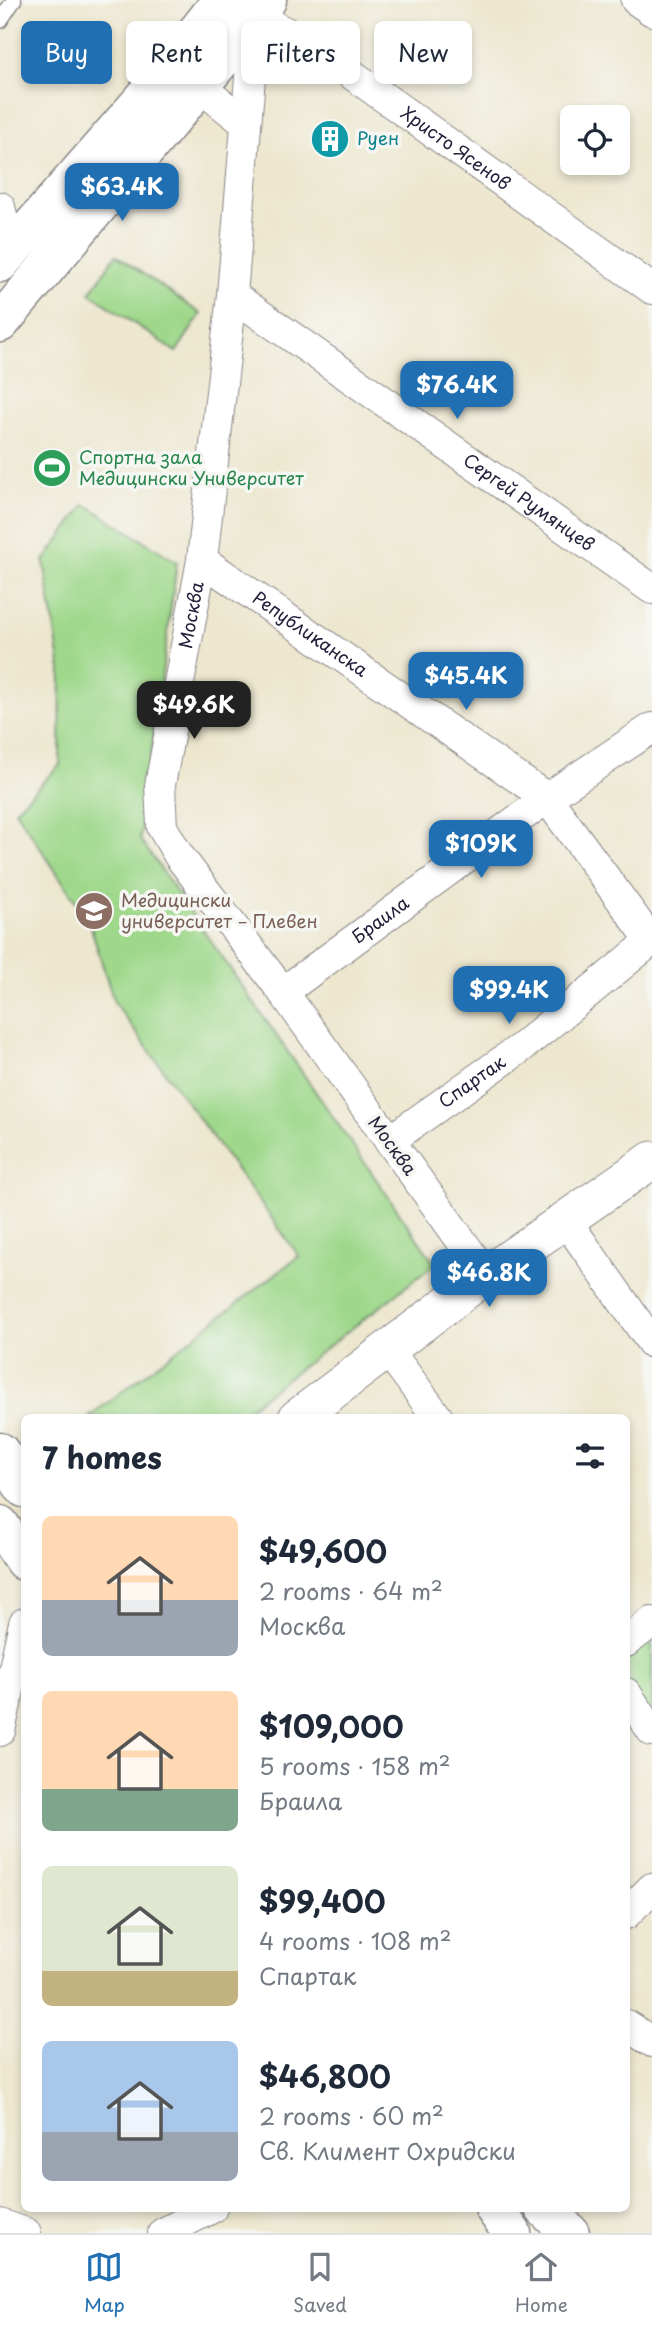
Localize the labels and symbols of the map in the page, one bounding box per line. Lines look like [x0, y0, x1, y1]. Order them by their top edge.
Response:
street label: Христо Ясенов [396, 99, 517, 196]
building icon: Руен [309, 118, 351, 160]
place label: Руен [357, 124, 399, 151]
pin: $63.4K [65, 164, 179, 223]
pin: $76.4K [400, 362, 514, 421]
place label: Спортна зала Медицински Университет [79, 443, 304, 491]
street label: Сергей Румянцев [458, 446, 601, 557]
sports icon: Спортна зала Медицински Университет [31, 447, 73, 489]
street label: Москва [171, 578, 210, 650]
street label: Републиканска [248, 584, 375, 683]
pin: $45.4K [409, 652, 523, 712]
pin: $49.6K [137, 682, 251, 741]
pin: $109K [432, 820, 530, 880]
place label: Медицински университет – Плевен [121, 886, 318, 934]
street label: Браила [345, 889, 414, 949]
school or university icon: Медицински университет – Плевен [73, 890, 115, 932]
pin: $99.4K [452, 967, 566, 1026]
street label: Спартак [432, 1048, 511, 1114]
street label: Москва [362, 1110, 424, 1181]
pin: $46.8K [432, 1250, 546, 1309]

